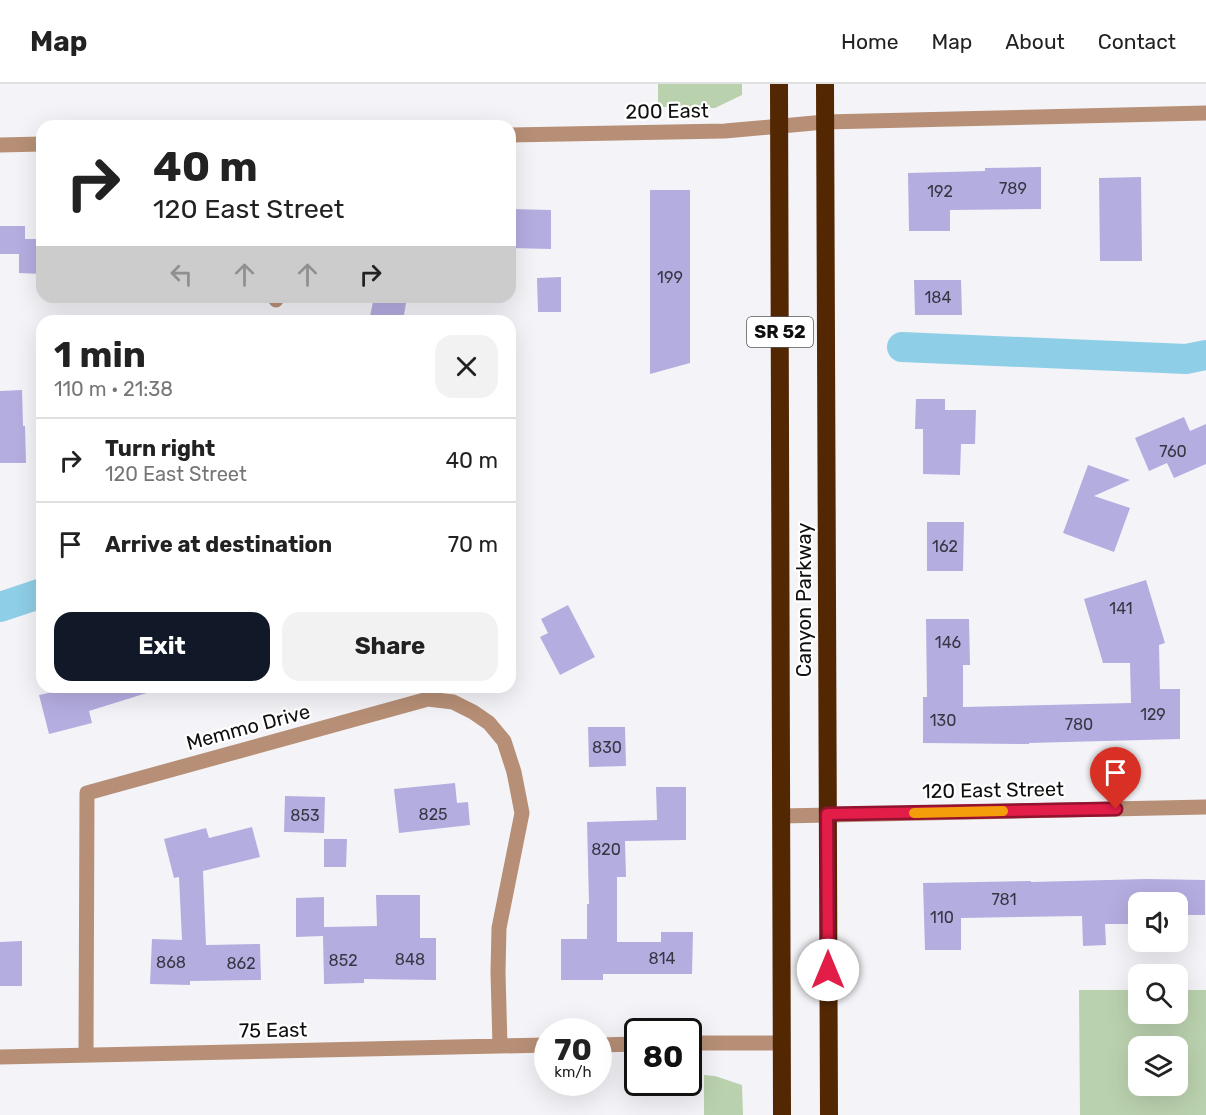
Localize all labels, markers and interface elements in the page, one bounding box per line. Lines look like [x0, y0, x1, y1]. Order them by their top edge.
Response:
text: Map [30, 25, 87, 58]
text: Home [841, 29, 898, 54]
text: Map [931, 29, 972, 54]
text: About [1005, 29, 1065, 54]
text: Contact [1098, 29, 1176, 54]
street label: 200 East [625, 98, 709, 124]
text: 40 m [153, 142, 258, 192]
icon: right [54, 144, 132, 222]
house number: 789 [999, 179, 1027, 198]
house number: 192 [927, 182, 953, 201]
text: 120 East Street [153, 193, 344, 225]
icon: left [165, 258, 198, 291]
icon: ahead [228, 258, 261, 291]
icon: ahead [291, 258, 324, 291]
icon: right [354, 258, 387, 291]
house number: 199 [657, 268, 683, 287]
house number: 184 [925, 288, 952, 307]
road number: SR 52 [747, 317, 813, 347]
text: 1 min [54, 333, 146, 376]
button: close [435, 335, 498, 398]
text: 110 m · 21:38 [54, 377, 173, 401]
text: Turn right [105, 435, 215, 462]
house number: 760 [1159, 442, 1187, 461]
icon: right [54, 444, 87, 477]
text: 40 m [445, 447, 498, 474]
text: 120 East Street [105, 462, 247, 486]
street label: Canyon Parkway [792, 523, 816, 677]
icon: arrive [54, 528, 87, 561]
text: Arrive at destination [105, 531, 332, 558]
text: 70 m [448, 531, 498, 558]
house number: 162 [932, 537, 958, 556]
house number: 141 [1109, 599, 1133, 618]
button: Exit [54, 612, 270, 681]
button: Share [282, 612, 498, 681]
house number: 146 [935, 633, 962, 652]
street label: Memmo Drive [183, 699, 313, 755]
house number: 129 [1140, 705, 1166, 724]
house number: 130 [930, 711, 956, 730]
house number: 780 [1065, 715, 1093, 734]
house number: 830 [592, 738, 622, 757]
pin [1090, 747, 1141, 809]
icon: arrive [1099, 756, 1132, 789]
street label: 120 East Street [922, 777, 1064, 803]
house number: 825 [418, 805, 448, 824]
house number: 853 [290, 806, 320, 825]
house number: 820 [591, 840, 621, 859]
house number: 781 [991, 890, 1017, 909]
map controls [1128, 892, 1188, 1096]
button: sound [1128, 892, 1188, 952]
house number: 110 [930, 908, 954, 927]
position arrow [796, 938, 860, 1002]
house number: 814 [649, 949, 676, 968]
house number: 848 [395, 950, 425, 969]
house number: 852 [328, 951, 358, 970]
house number: 868 [156, 953, 186, 972]
house number: 862 [226, 954, 256, 973]
button: search [1128, 964, 1188, 1024]
street label: 75 East [239, 1017, 307, 1043]
speed limit sign: 80 [624, 1018, 702, 1096]
text: 70 [554, 1032, 592, 1068]
button: layers [1128, 1036, 1188, 1096]
text: km/h [554, 1063, 592, 1081]

